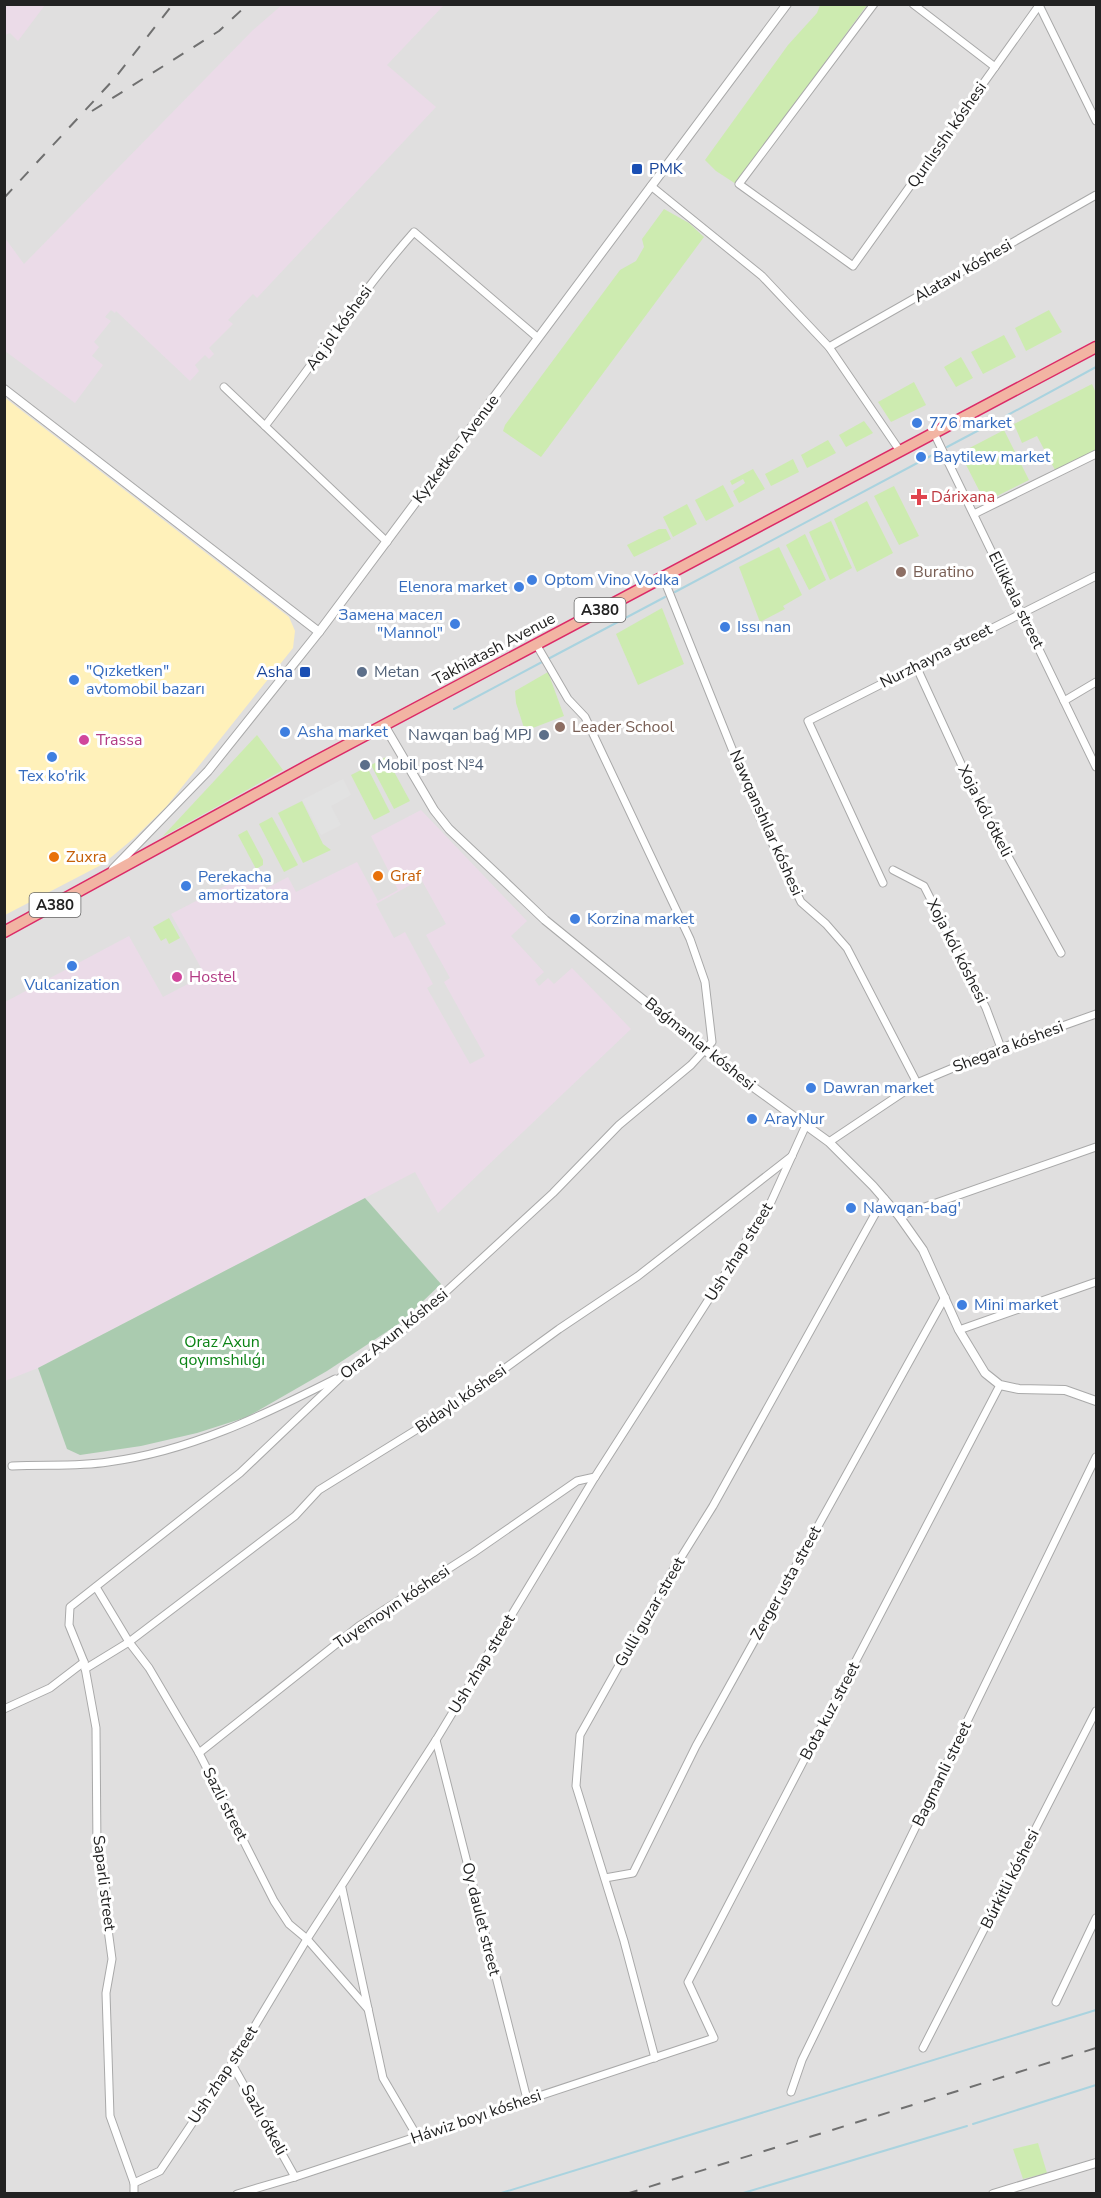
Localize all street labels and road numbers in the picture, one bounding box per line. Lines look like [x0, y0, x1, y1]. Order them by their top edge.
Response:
street label: Qurılısshı kóshesi [902, 78, 992, 192]
street label: Alataw kóshesi [910, 234, 1016, 308]
street label: Aq jol kóshesi [301, 281, 377, 375]
street label: Kyzketken Avenue [408, 390, 504, 508]
street label: Ellikkala street [983, 548, 1049, 653]
road number: A380 [574, 598, 626, 622]
street label: Takhiatash Avenue [429, 607, 559, 691]
street label: Nurzhayna street [876, 618, 996, 694]
street label: Nawqanshılar kóshesi [724, 747, 808, 899]
street label: Xoja kól ótkeli [952, 761, 1018, 861]
road number: A380 [29, 893, 80, 917]
street label: Xoja kól kóshesi [921, 895, 993, 1007]
street label: Baǵmanlar kóshesi [640, 993, 760, 1095]
street label: Shegara kóshesi [949, 1016, 1067, 1078]
street label: Ush zhap street [700, 1198, 778, 1305]
street label: Oraz Axun kóshesi [335, 1284, 453, 1384]
street label: Bidaylı kóshesi [411, 1359, 511, 1439]
street label: Zerger usta street [746, 1522, 827, 1644]
street label: Gulli guzar street [610, 1553, 691, 1671]
street label: Tuyemoyın kóshesi [330, 1560, 454, 1654]
street label: Ush zhap street [444, 1610, 521, 1718]
street label: Bota kuz street [795, 1658, 865, 1764]
street label: Bagmanli street [907, 1718, 977, 1830]
street label: Sazli street [197, 1763, 253, 1845]
street label: Búrkitli kóshesi [976, 1826, 1044, 1932]
street label: Saparli street [87, 1834, 121, 1932]
street label: Oy daulet street [456, 1860, 506, 1978]
street label: Ush zhap street [183, 2022, 263, 2128]
street label: Sazlı ótkeli [236, 2081, 292, 2159]
street label: Háwiz boyı kóshesi [408, 2084, 544, 2150]

